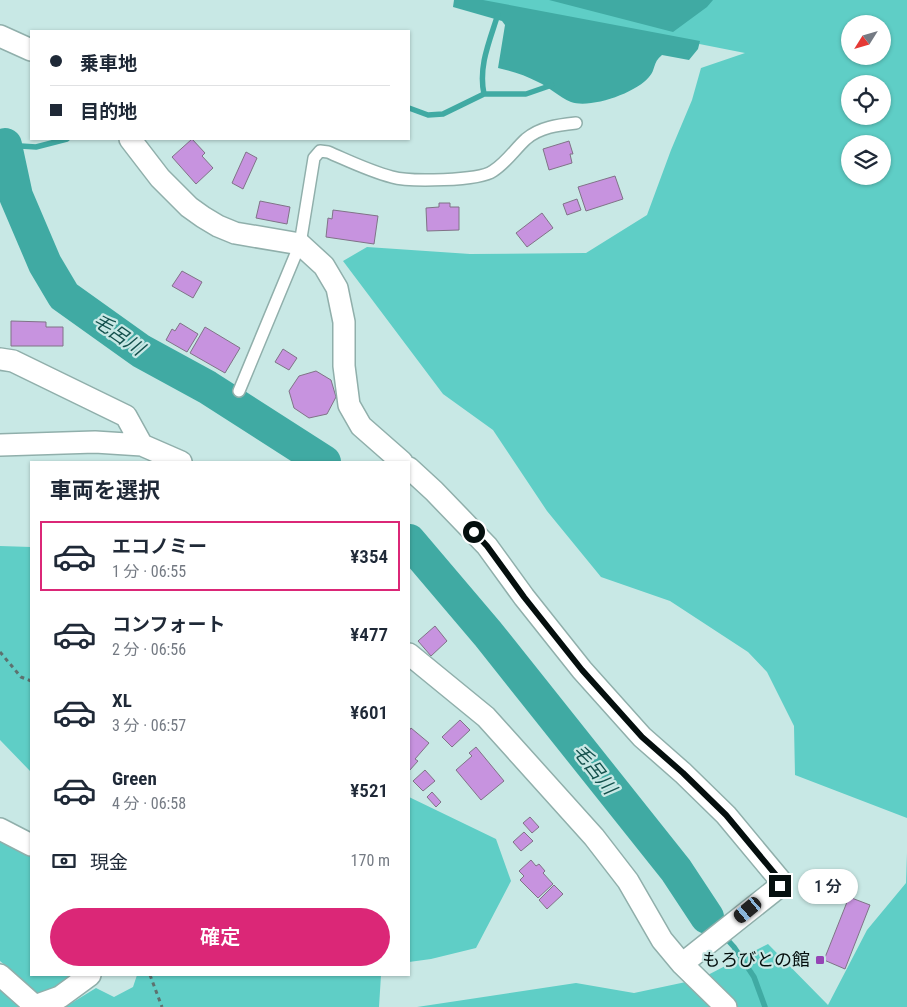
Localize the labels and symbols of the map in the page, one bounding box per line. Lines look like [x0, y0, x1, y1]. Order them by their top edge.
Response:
north arrow [841, 15, 891, 65]
water label: 毛呂川 [89, 309, 150, 361]
route start [463, 521, 485, 543]
water label: 毛呂川 [568, 740, 622, 800]
callout: 1 分 [798, 868, 858, 904]
route end [769, 875, 791, 897]
car [731, 895, 764, 925]
place label: もろびとの館 [702, 949, 810, 970]
marker: もろびとの館 [814, 954, 826, 966]

